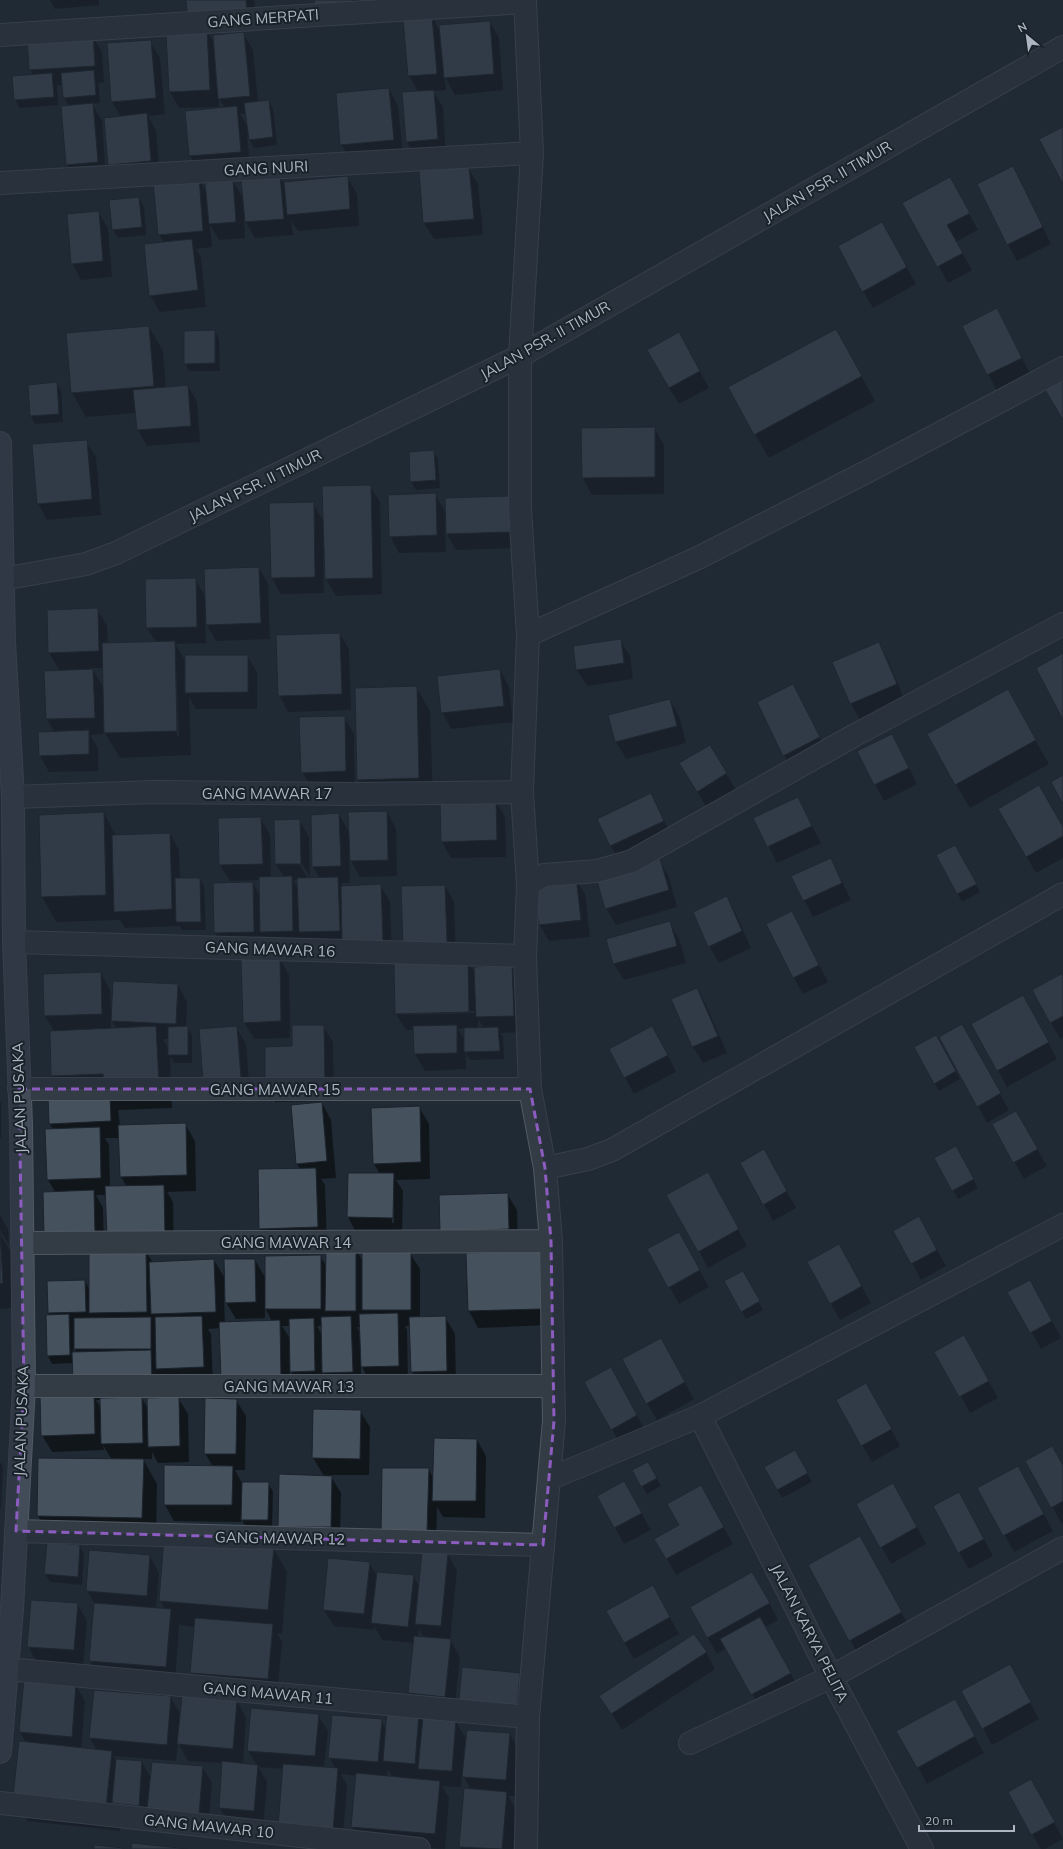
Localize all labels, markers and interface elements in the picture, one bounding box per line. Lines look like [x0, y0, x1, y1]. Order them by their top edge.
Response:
street label: GANG MERPATI [207, 5, 319, 31]
north arrow [1007, 16, 1047, 56]
text: N [1015, 19, 1029, 35]
street label: JALAN PSR. II TIMUR [759, 136, 895, 226]
street label: GANG NURI [223, 156, 309, 180]
street label: JALAN PSR. II TIMUR [477, 296, 613, 384]
street label: JALAN PSR. II TIMUR [185, 445, 325, 525]
street label: GANG MAWAR 17 [202, 784, 332, 803]
street label: GANG MAWAR 16 [205, 937, 335, 961]
street label: JALAN PUSAKA [8, 1042, 30, 1154]
street label: GANG MAWAR 15 [210, 1080, 340, 1099]
street label: GANG MAWAR 14 [221, 1233, 351, 1252]
street label: JALAN PUSAKA [10, 1365, 32, 1477]
street label: GANG MAWAR 13 [224, 1377, 354, 1396]
street label: GANG MAWAR 12 [215, 1527, 345, 1549]
street label: JALAN KARYA PELITA [767, 1561, 853, 1705]
street label: GANG MAWAR 11 [202, 1678, 334, 1708]
scale bar [919, 1807, 1014, 1833]
street label: GANG MAWAR 10 [143, 1810, 275, 1842]
text: 20 m [925, 1813, 953, 1828]

